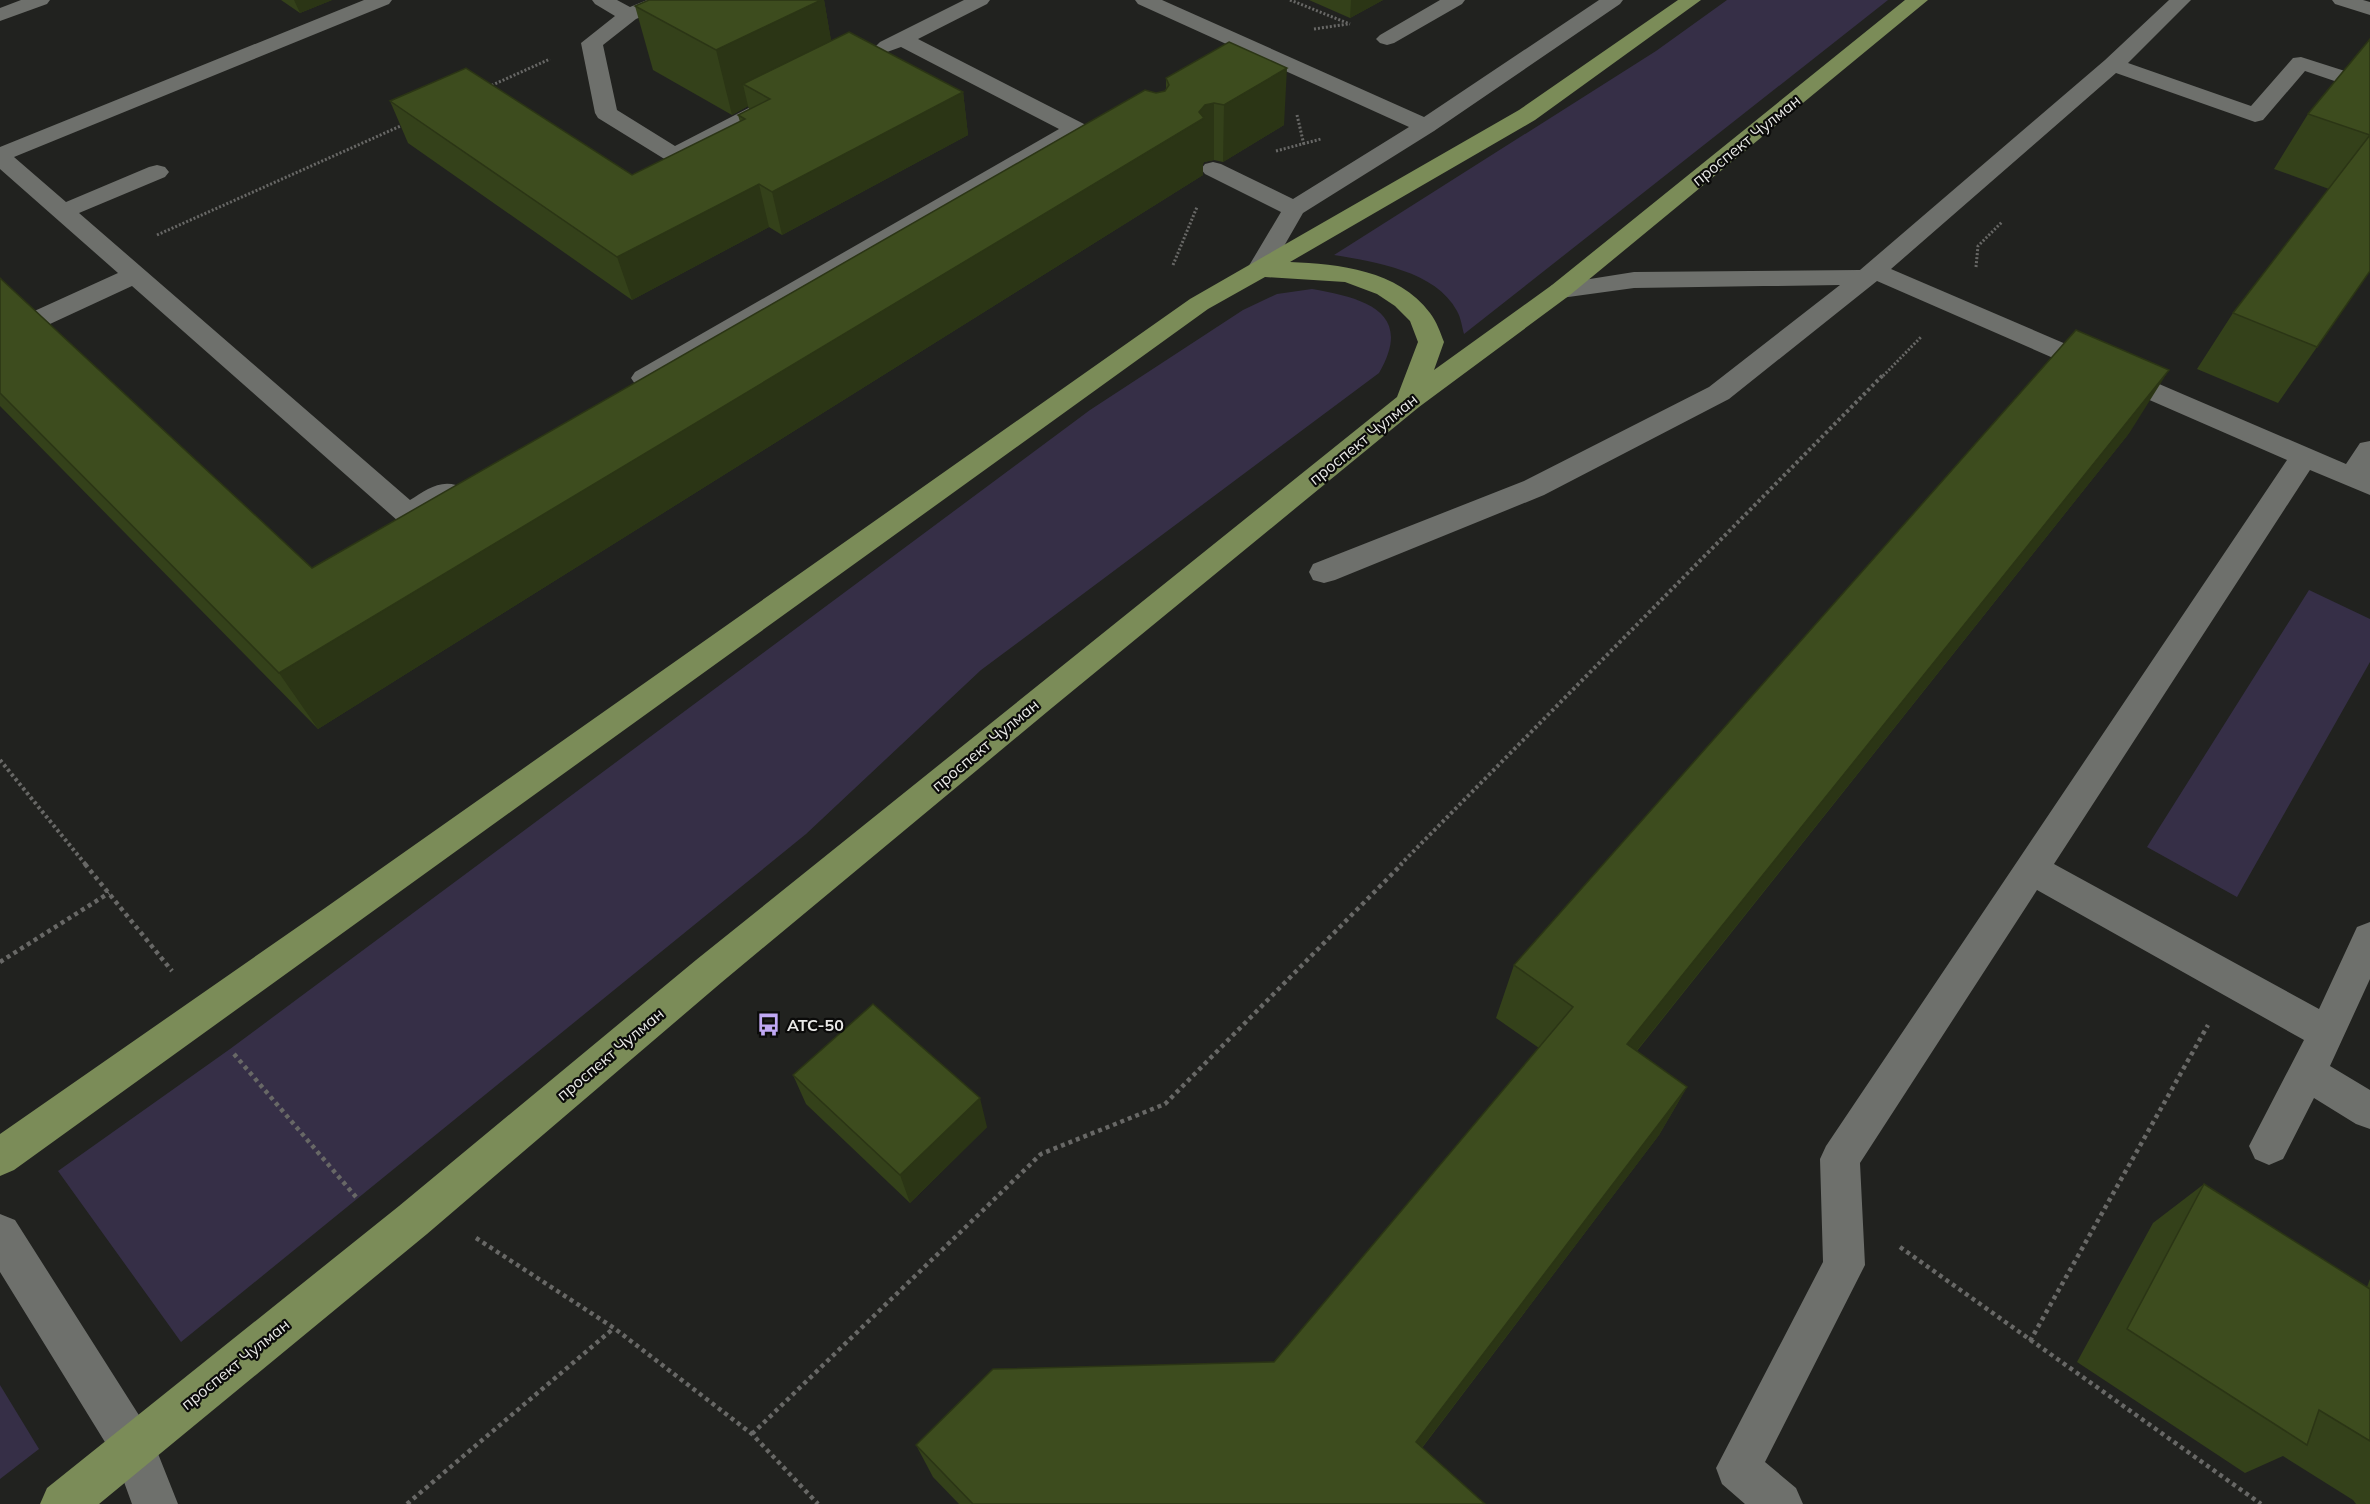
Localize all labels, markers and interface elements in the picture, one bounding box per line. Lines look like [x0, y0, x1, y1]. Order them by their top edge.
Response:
street label: проспект Чулман [1688, 90, 1804, 190]
street label: проспект Чулман [1305, 389, 1421, 489]
street label: проспект Чулман [927, 694, 1043, 796]
street label: проспект Чулман [552, 1003, 668, 1105]
bus stop icon: АТС-50 [756, 1012, 782, 1038]
place label: АТС-50 [787, 1015, 844, 1035]
street label: проспект Чулман [177, 1314, 293, 1414]

